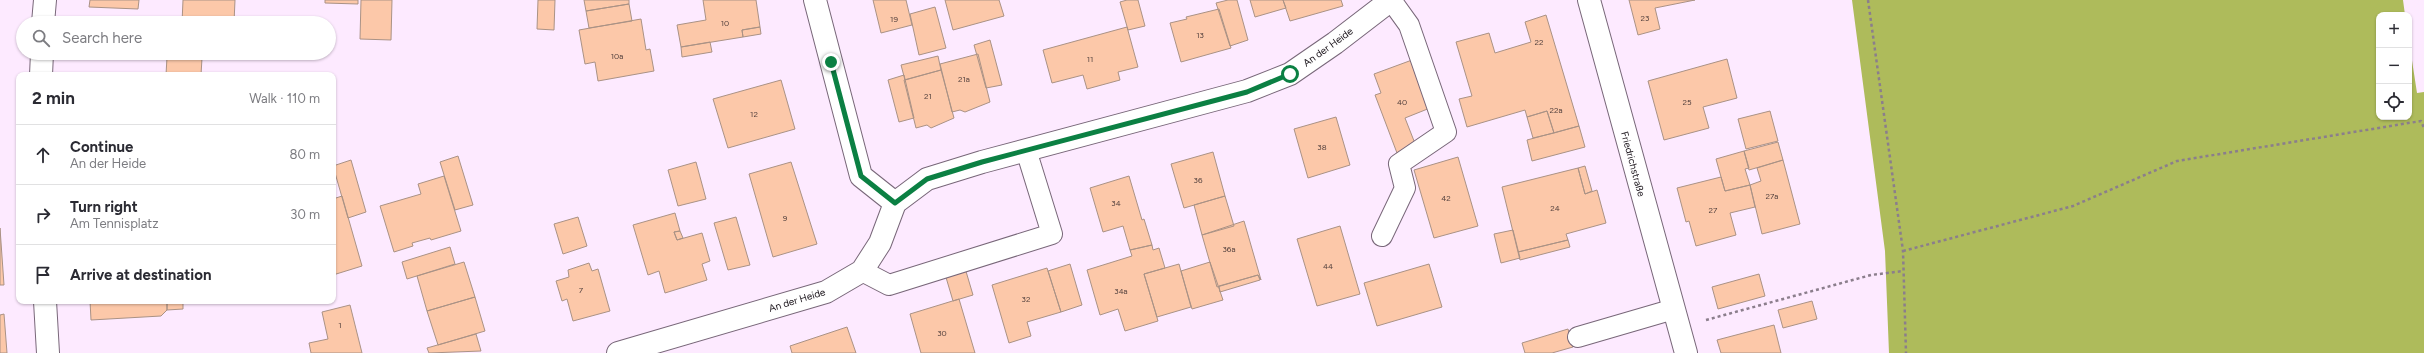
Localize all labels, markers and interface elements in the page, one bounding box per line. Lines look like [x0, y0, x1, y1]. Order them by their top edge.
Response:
map controls [2376, 12, 2412, 120]
button: + [2376, 12, 2412, 48]
house number: 23 [1641, 13, 1649, 23]
house number: 19 [890, 14, 898, 24]
search box [16, 16, 336, 60]
house number: 10 [721, 18, 729, 28]
street label: An der Heide [1300, 24, 1356, 69]
icon: search [30, 27, 52, 49]
text: Search here [62, 29, 142, 47]
house number: 13 [1196, 30, 1204, 40]
house number: 22 [1535, 37, 1543, 47]
button: − [2376, 48, 2412, 84]
house number: 10a [611, 51, 623, 61]
route end [822, 53, 840, 71]
house number: 11 [1087, 54, 1093, 64]
route start [1281, 65, 1299, 83]
house number: 21a [958, 74, 970, 84]
button: locate [2376, 84, 2412, 120]
text: 2 min [32, 88, 75, 108]
text: Walk · 110 m [249, 91, 320, 106]
house number: 21 [924, 91, 932, 101]
house number: 40 [1397, 97, 1407, 107]
house number: 25 [1682, 97, 1692, 107]
house number: 22a [1549, 105, 1563, 115]
house number: 12 [750, 109, 758, 119]
street label: Friedrichstraße [1618, 130, 1648, 199]
text: Continue [70, 138, 133, 156]
house number: 38 [1317, 142, 1327, 152]
icon: ahead [32, 144, 54, 166]
text: 80 m [289, 147, 320, 162]
text: An der Heide [70, 156, 146, 171]
house number: 36 [1194, 175, 1203, 185]
house number: 27a [1766, 191, 1778, 201]
house number: 42 [1441, 193, 1451, 203]
text: Turn right [70, 198, 138, 216]
house number: 34 [1111, 198, 1121, 208]
house number: 24 [1550, 203, 1560, 213]
icon: right [32, 204, 54, 226]
house number: 27 [1709, 205, 1718, 215]
text: 30 m [290, 207, 320, 222]
house number: 9 [783, 213, 788, 223]
text: Am Tennisplatz [70, 216, 159, 231]
house number: 36a [1223, 244, 1235, 254]
house number: 44 [1323, 261, 1333, 271]
icon: arrive [32, 264, 54, 286]
text: Arrive at destination [70, 266, 211, 284]
house number: 7 [579, 285, 584, 295]
street label: An der Heide [767, 285, 827, 315]
house number: 34a [1114, 286, 1128, 296]
house number: 32 [1022, 294, 1030, 304]
house number: 1 [338, 320, 342, 330]
house number: 30 [937, 328, 947, 338]

